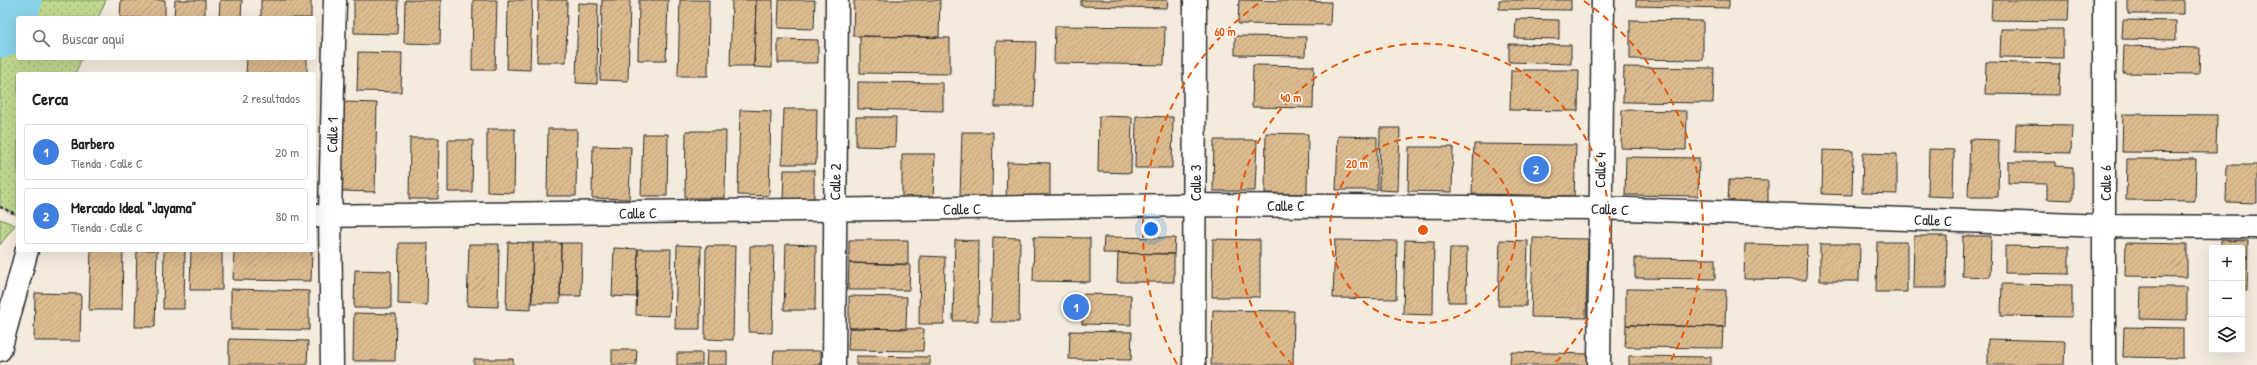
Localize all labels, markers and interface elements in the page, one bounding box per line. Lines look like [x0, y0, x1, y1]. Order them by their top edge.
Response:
search box [16, 16, 316, 60]
text: 60 m [1214, 23, 1236, 40]
icon: search [30, 27, 52, 49]
text: Buscar aquí [62, 28, 125, 49]
text: Cerca [32, 87, 68, 110]
text: 2 resultados [242, 89, 300, 107]
text: 40 m [1281, 89, 1301, 106]
street label: Calle 1 [321, 117, 343, 153]
text: Barbero [71, 133, 114, 154]
text: 1 [44, 143, 48, 161]
text: 20 m [275, 143, 299, 161]
street label: Calle 4 [1589, 152, 1611, 188]
text: Tienda · Calle C [71, 154, 143, 172]
pin: 2 [1523, 154, 1549, 184]
text: 20 m [1346, 155, 1368, 172]
street label: Calle 2 [824, 163, 846, 201]
street label: Calle 3 [1185, 164, 1206, 201]
street label: Calle 6 [2095, 165, 2116, 201]
street label: Calle C [1267, 195, 1305, 216]
text: Mercado Ideal "Jayama" [71, 197, 196, 218]
street label: Calle C [943, 198, 981, 220]
street label: Calle C [1591, 198, 1629, 220]
street label: Calle C [619, 202, 657, 224]
text: 2 [43, 207, 49, 225]
text: 80 m [276, 207, 299, 225]
street label: Calle C [1914, 209, 1952, 231]
text: Tienda · Calle C [71, 218, 143, 236]
your location [1141, 219, 1161, 239]
centre of rings [1416, 223, 1430, 237]
map controls [2209, 245, 2245, 353]
button: + [2209, 245, 2245, 281]
button: − [2209, 281, 2245, 317]
pin: 1 [1063, 292, 1089, 322]
button: layers [2209, 317, 2245, 353]

